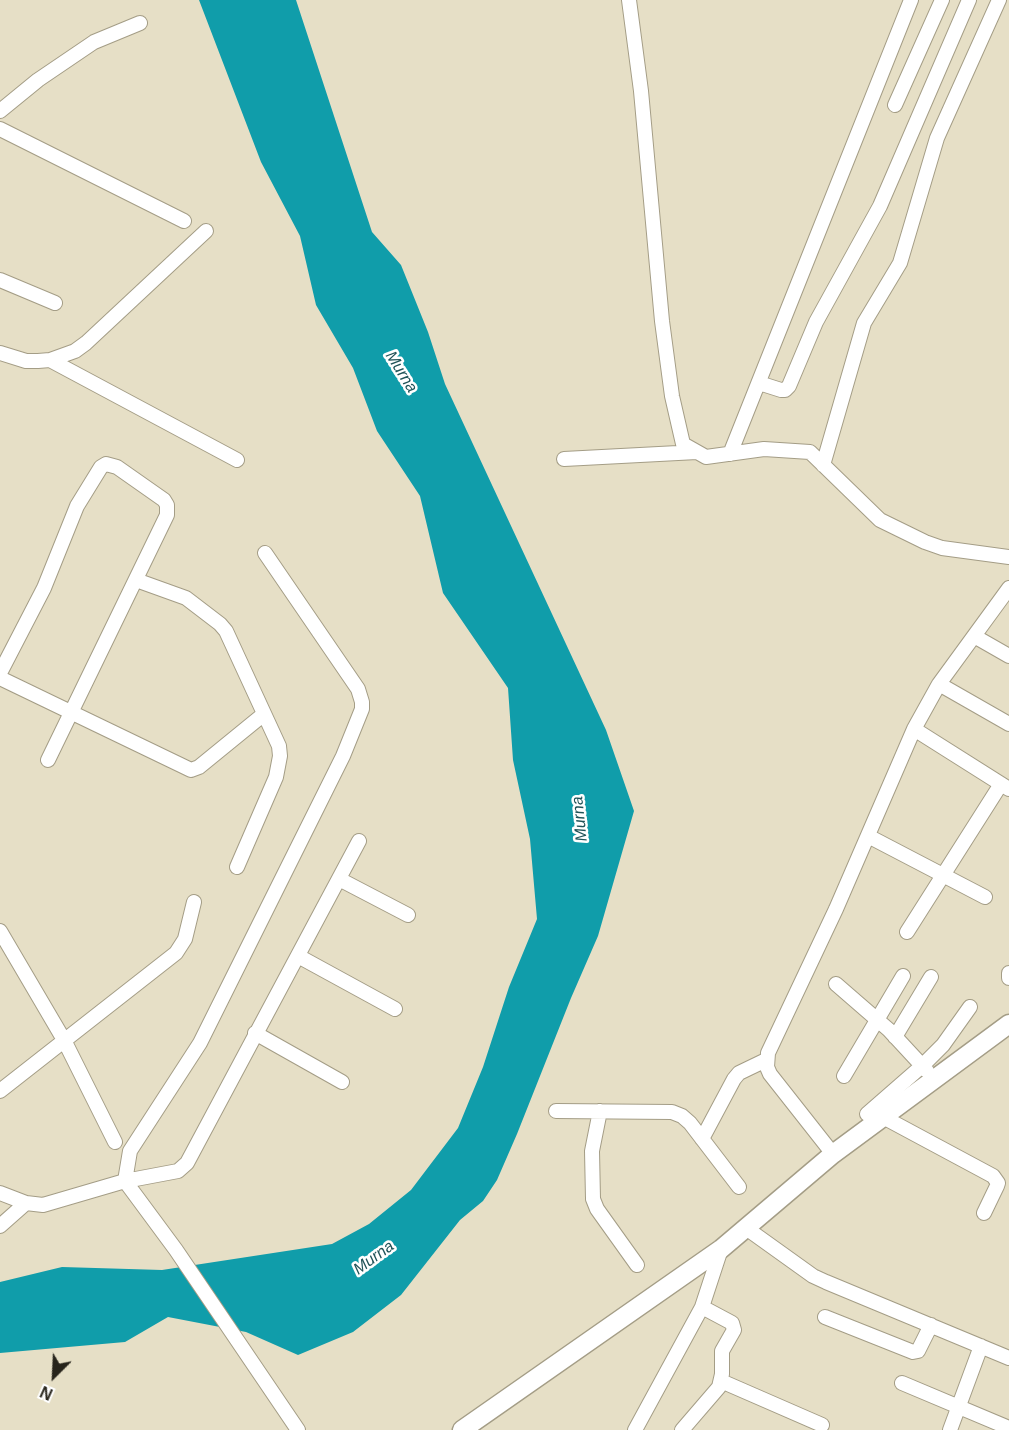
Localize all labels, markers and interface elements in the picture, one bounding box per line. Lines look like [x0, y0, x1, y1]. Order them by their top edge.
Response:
water label: Murna [381, 348, 421, 396]
water label: Murna [568, 795, 592, 843]
water label: Murna [350, 1237, 398, 1279]
north arrow [24, 1346, 84, 1406]
text: N [38, 1383, 55, 1403]

